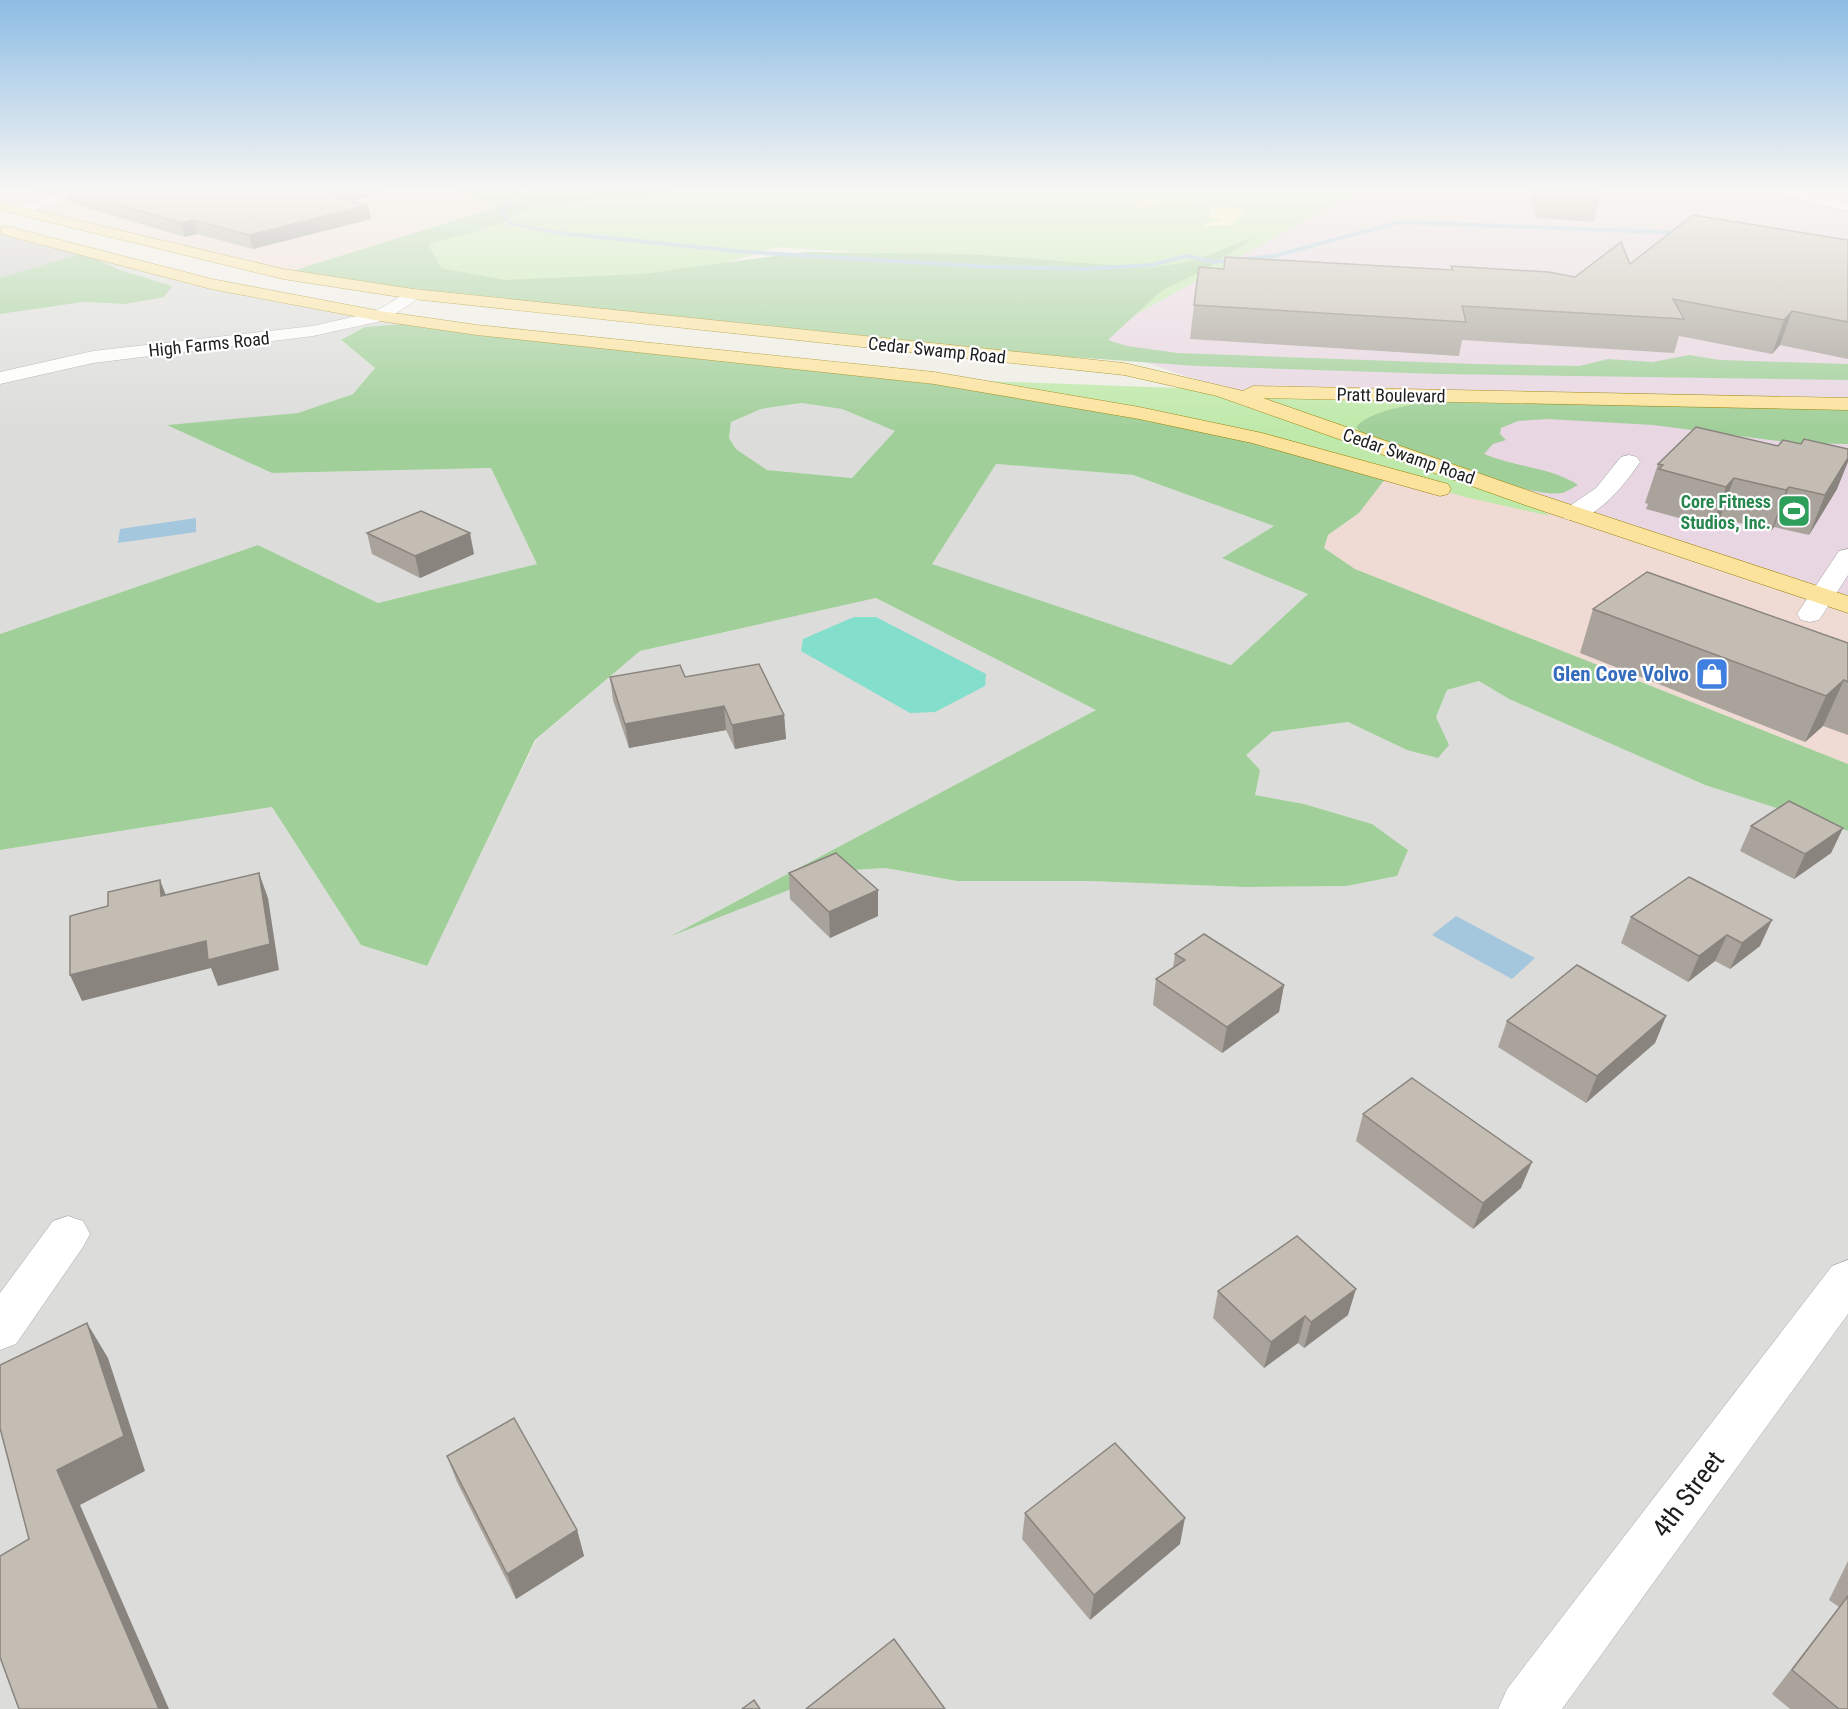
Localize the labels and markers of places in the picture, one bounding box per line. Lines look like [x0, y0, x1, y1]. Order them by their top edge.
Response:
place label: Core Fitness Studios, Inc. [1681, 491, 1771, 533]
sports icon: Core Fitness Studios, Inc. [1776, 493, 1812, 529]
shop icon: Glen Cove Volvo [1694, 656, 1730, 692]
place label: Glen Cove Volvo [1553, 662, 1689, 686]

